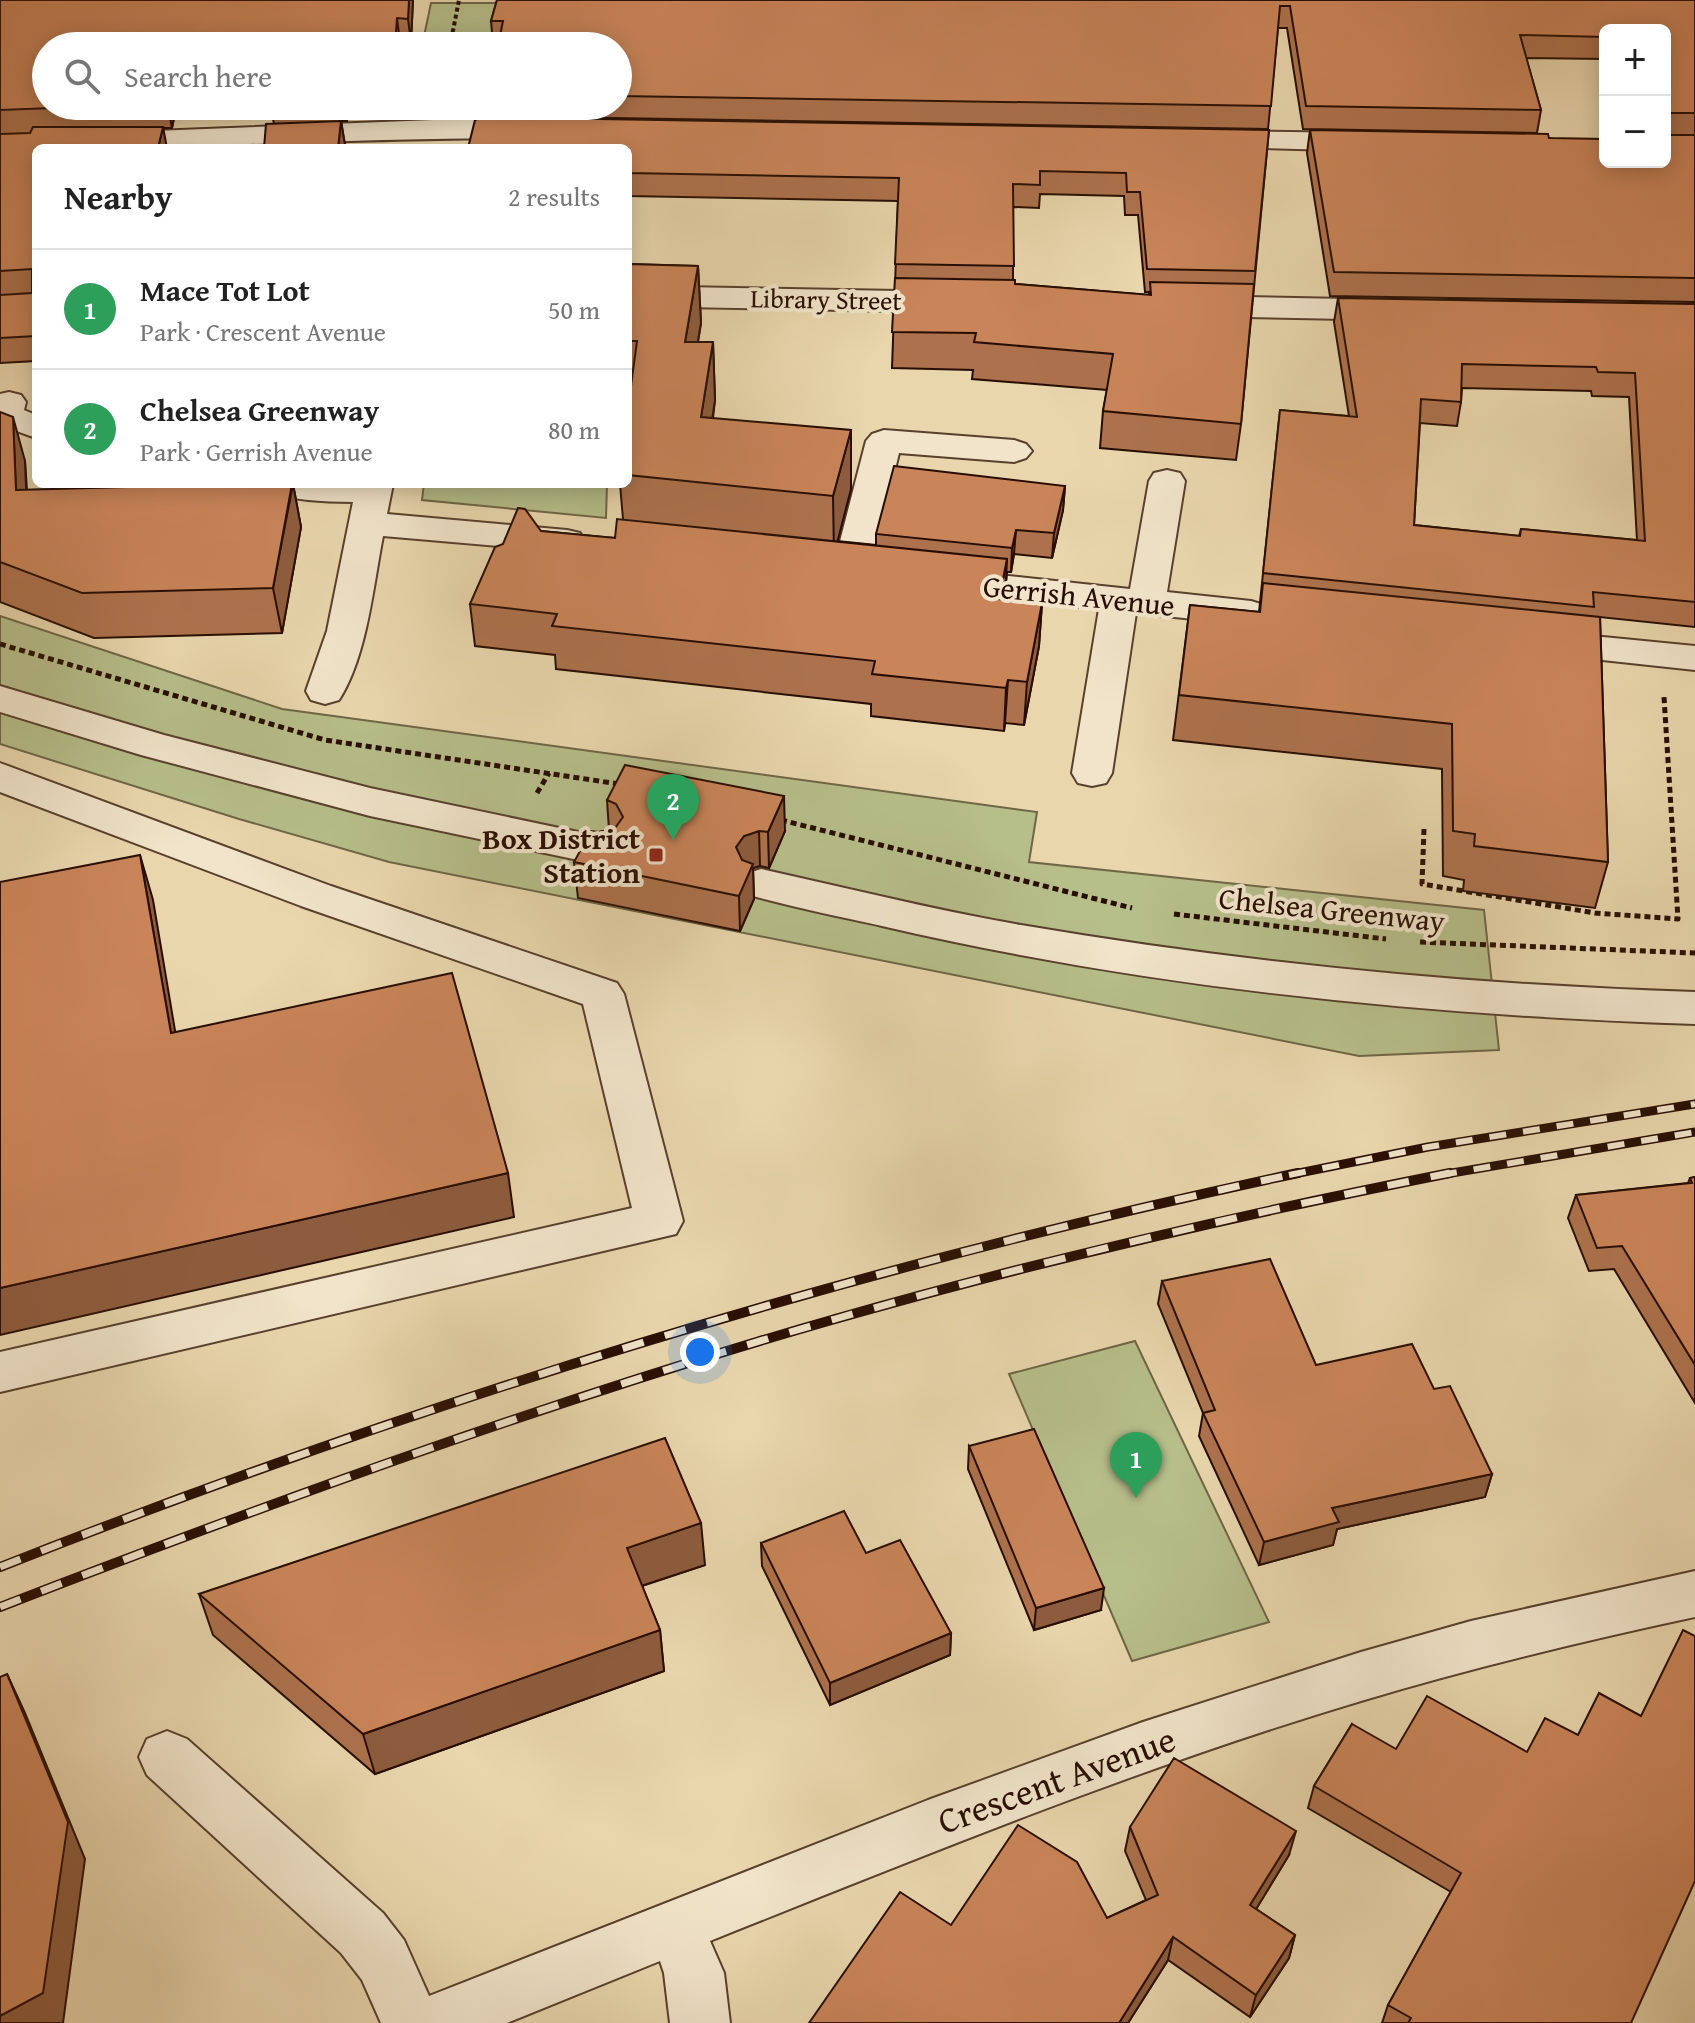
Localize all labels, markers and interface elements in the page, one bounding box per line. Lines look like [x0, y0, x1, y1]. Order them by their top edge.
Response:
map controls [1599, 24, 1671, 168]
button: + [1599, 24, 1671, 96]
search box [32, 32, 632, 120]
icon: search [60, 54, 104, 98]
text: Search here [124, 54, 272, 98]
button: − [1599, 96, 1671, 168]
text: Nearby [64, 172, 173, 221]
text: 2 results [508, 177, 600, 216]
text: Mace Tot Lot [140, 268, 310, 312]
street label: Library Street [750, 278, 902, 320]
text: 1 [83, 290, 97, 329]
text: 50 m [548, 290, 600, 329]
text: Park · Crescent Avenue [140, 312, 386, 351]
text: Chelsea Greenway [140, 388, 379, 432]
text: 2 [83, 410, 97, 449]
text: 80 m [548, 410, 600, 449]
text: Park · Gerrish Avenue [140, 432, 373, 471]
street label: Gerrish Avenue [981, 563, 1177, 627]
pin: 2 [647, 774, 699, 840]
place label: Box District Station [482, 816, 641, 894]
marker: Box District Station [647, 846, 665, 864]
street label: Chelsea Greenway [1217, 875, 1447, 943]
your location [680, 1332, 720, 1372]
pin: 1 [1110, 1432, 1162, 1498]
street label: Crescent Avenue [930, 1711, 1182, 1847]

